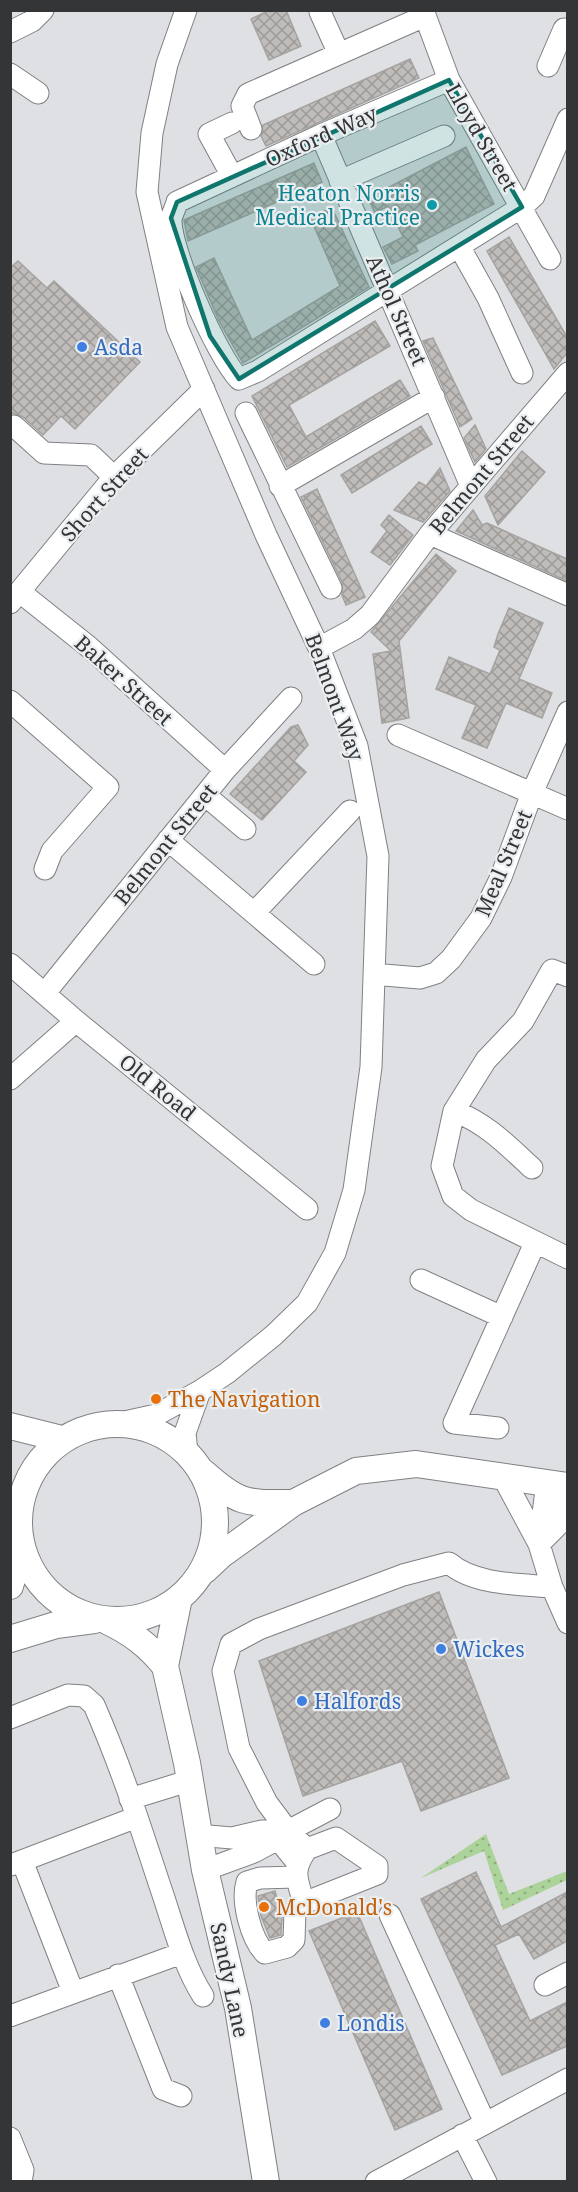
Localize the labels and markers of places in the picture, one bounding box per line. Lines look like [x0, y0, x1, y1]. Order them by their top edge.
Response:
place label: Heaton Norris Medical Practice [255, 179, 420, 231]
marker: Heaton Norris Medical Practice [425, 198, 439, 212]
place label: Asda [94, 333, 143, 361]
marker: Asda [75, 340, 89, 354]
place label: The Navigation [168, 1385, 321, 1413]
marker: The Navigation [149, 1392, 163, 1406]
place label: Wickes [453, 1635, 525, 1663]
marker: Wickes [434, 1642, 448, 1656]
place label: Halfords [314, 1687, 401, 1715]
marker: Halfords [295, 1694, 309, 1708]
place label: McDonald's [276, 1893, 392, 1921]
marker: McDonald's [257, 1900, 271, 1914]
place label: Londis [337, 2009, 405, 2037]
marker: Londis [318, 2016, 332, 2030]

